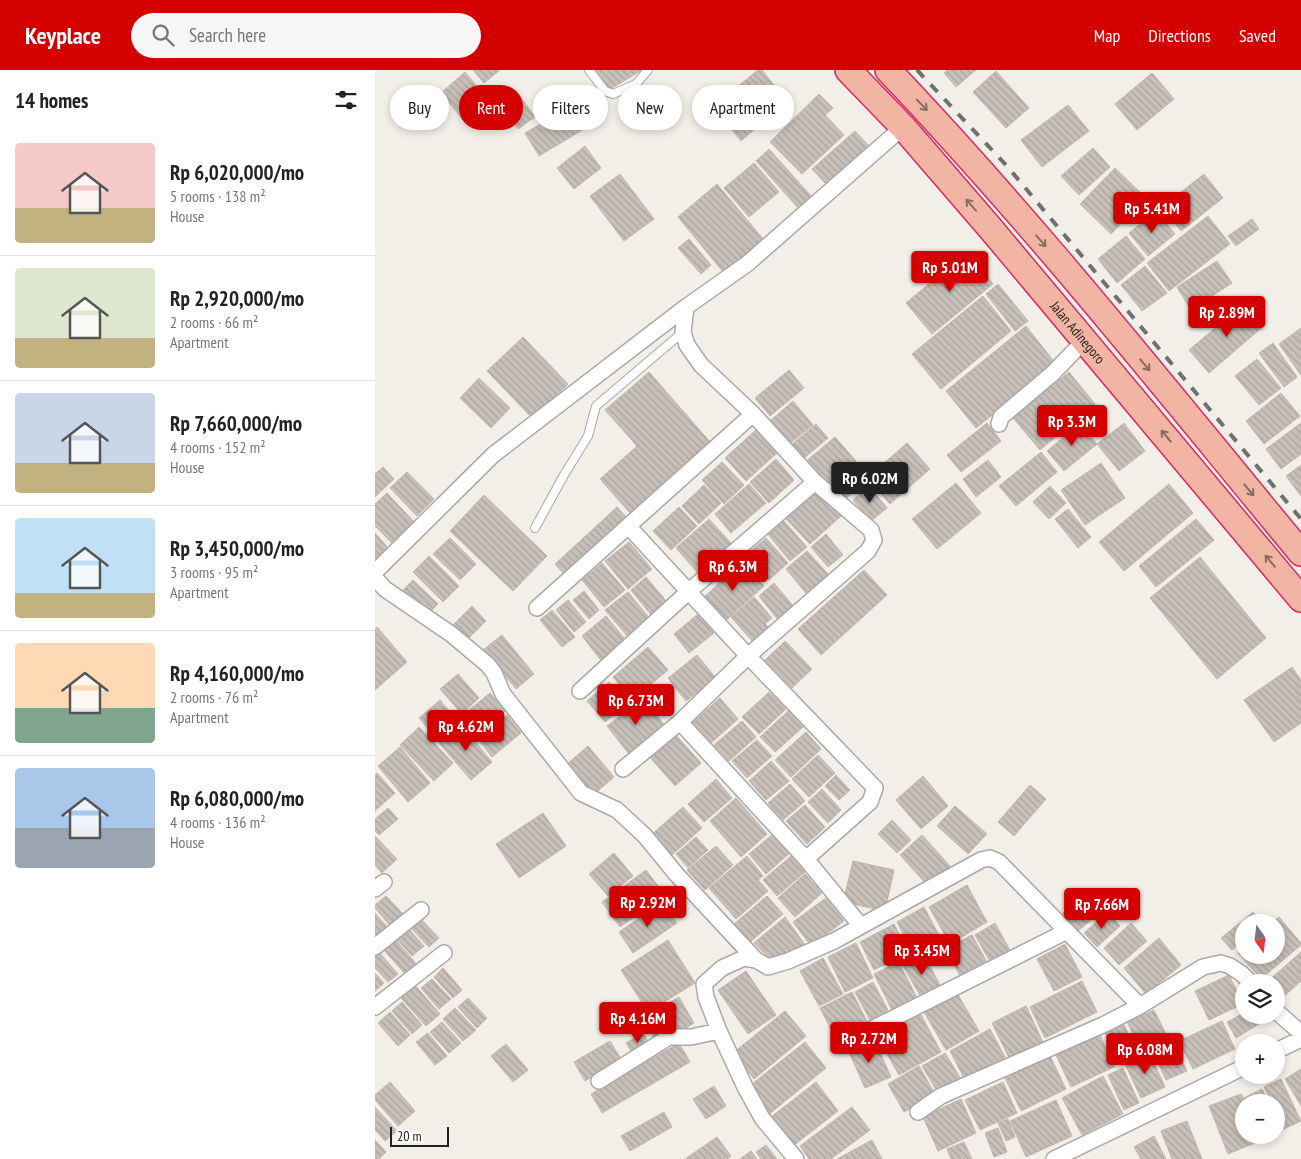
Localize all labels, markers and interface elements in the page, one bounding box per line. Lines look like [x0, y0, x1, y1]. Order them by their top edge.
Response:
search box [131, 13, 481, 58]
text: Keyplace [25, 20, 101, 51]
icon: search [149, 21, 177, 49]
text: Search here [189, 23, 266, 47]
text: Map [1094, 24, 1120, 47]
text: Directions [1148, 24, 1211, 47]
text: Saved [1239, 24, 1276, 47]
chip: Buy [390, 85, 449, 130]
chip: Rent [459, 85, 523, 130]
chip: Filters [533, 85, 608, 130]
chip: New [618, 85, 682, 130]
chip: Apartment [692, 85, 794, 130]
icon: filters [332, 86, 360, 114]
text: 14 homes [15, 87, 88, 114]
one-way arrow [916, 99, 928, 112]
text: Rp 6,020,000/mo [170, 159, 304, 186]
icon: home [55, 163, 115, 223]
text: 5 rooms · 138 m² [170, 186, 266, 206]
pin: Rp 5.41M [1100, 191, 1204, 234]
text: Rp 5.41M [1124, 198, 1180, 218]
one-way arrow [965, 199, 976, 212]
text: House [170, 206, 204, 226]
one-way arrow [1035, 234, 1046, 247]
pin: Rp 5.01M [898, 250, 1002, 293]
text: Rp 5.01M [922, 257, 978, 277]
text: Rp 2,920,000/mo [170, 285, 304, 312]
icon: home [55, 288, 115, 348]
pin: Rp 2.89M [1175, 296, 1279, 338]
street label: Jalan Adinegoro [1046, 297, 1109, 368]
text: Rp 2.89M [1199, 302, 1255, 322]
text: 2 rooms · 66 m² [170, 312, 258, 332]
text: Apartment [170, 332, 229, 352]
one-way arrow [1139, 358, 1150, 371]
pin: Rp 3.3M [1026, 404, 1118, 447]
text: Rp 7,660,000/mo [170, 410, 302, 437]
text: Rp 3.3M [1048, 411, 1096, 431]
icon: home [55, 413, 115, 473]
one-way arrow [1160, 430, 1171, 443]
text: 4 rooms · 152 m² [170, 437, 266, 457]
text: House [170, 457, 204, 477]
pin: Rp 6.02M [818, 462, 922, 504]
text: Rp 6.02M [842, 468, 898, 488]
one-way arrow [1243, 483, 1254, 496]
text: Rp 3,450,000/mo [170, 535, 304, 562]
icon: home [55, 538, 115, 598]
pin: Rp 6.3M [687, 550, 779, 592]
one-way arrow [1264, 555, 1275, 568]
text: Rp 6.3M [709, 556, 757, 576]
text: 3 rooms · 95 m² [170, 562, 258, 582]
text: Apartment [170, 582, 229, 602]
text: Rp 4,160,000/mo [170, 660, 304, 687]
icon: home [55, 663, 115, 723]
pin: Rp 6.73M [584, 684, 688, 726]
text: 2 rooms · 76 m² [170, 687, 258, 707]
text: Rp 6.73M [608, 690, 664, 710]
text: Apartment [170, 707, 229, 727]
pin: Rp 4.62M [414, 710, 518, 752]
text: Rp 4.62M [438, 716, 494, 736]
text: Rp 6,080,000/mo [170, 785, 304, 812]
icon: home [55, 788, 115, 848]
text: 4 rooms · 136 m² [170, 812, 266, 832]
text: House [170, 832, 204, 852]
pin: Rp 2.92M [596, 886, 700, 928]
pin: Rp 7.66M [1050, 888, 1154, 930]
text: Rp 2.92M [620, 892, 676, 912]
text: Rp 7.66M [1075, 894, 1129, 914]
north arrow [1235, 914, 1285, 964]
map controls [1235, 914, 1285, 1144]
pin: Rp 3.45M [870, 934, 974, 976]
text: Rp 3.45M [894, 940, 950, 960]
button: layers [1235, 974, 1285, 1024]
pin: Rp 4.16M [586, 1002, 690, 1044]
text: Rp 4.16M [610, 1008, 666, 1028]
pin: Rp 2.72M [817, 1022, 921, 1064]
text: Rp 2.72M [841, 1028, 897, 1048]
pin: Rp 6.08M [1093, 1032, 1197, 1075]
button: + [1235, 1034, 1285, 1084]
text: Rp 6.08M [1117, 1039, 1173, 1059]
button: − [1235, 1094, 1285, 1144]
scale bar [390, 1124, 449, 1147]
text: 20 m [397, 1127, 422, 1145]

